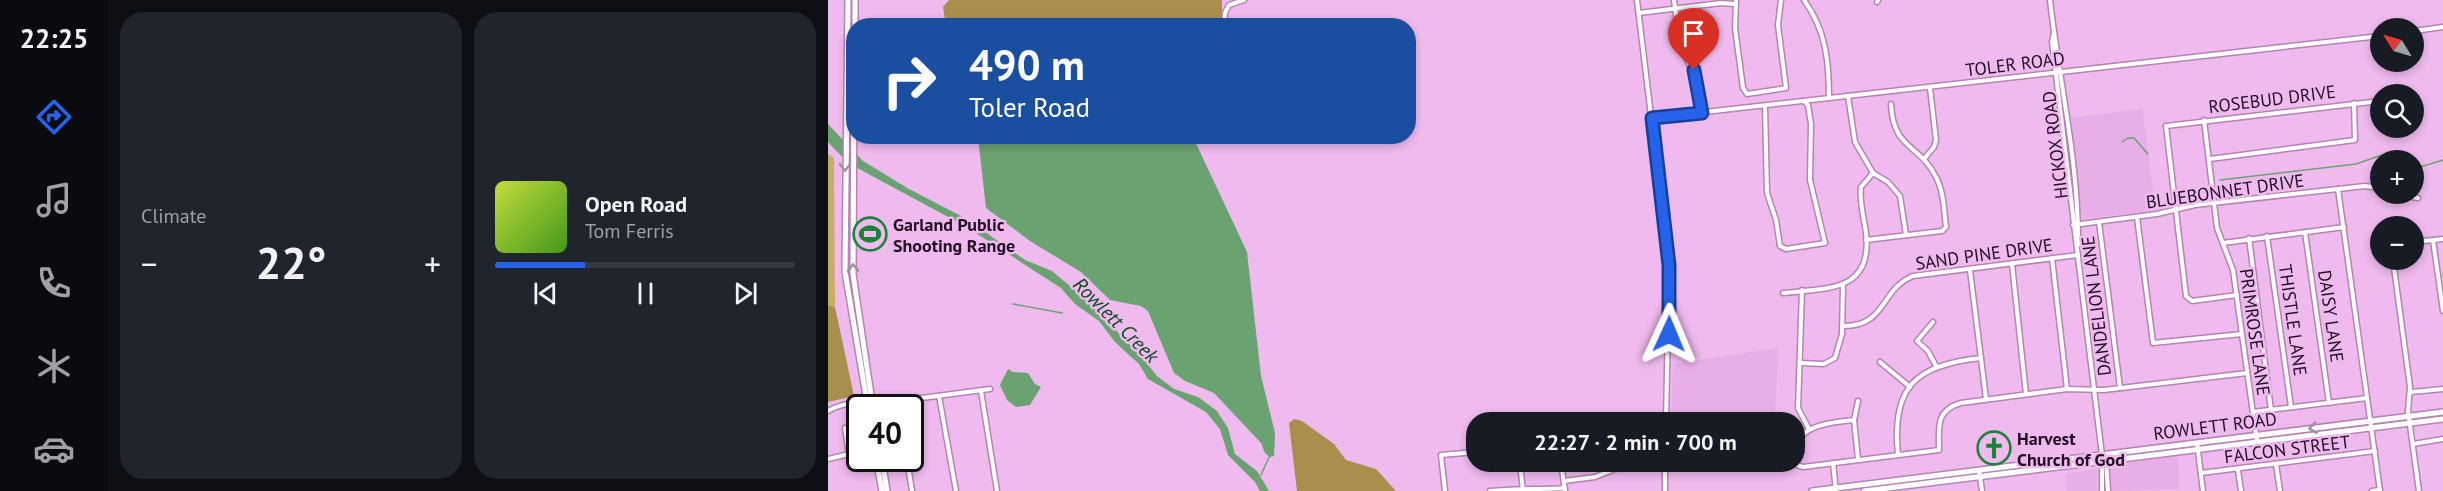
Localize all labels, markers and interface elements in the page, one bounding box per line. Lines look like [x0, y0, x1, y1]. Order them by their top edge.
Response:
pin [1668, 8, 1719, 70]
icon: arrive [1677, 17, 1710, 50]
north arrow [2370, 18, 2424, 72]
map controls [2370, 18, 2424, 270]
text: 22:25 [20, 21, 88, 55]
text: 490 m [969, 37, 1085, 92]
icon: right [870, 42, 948, 120]
street label: TOLER ROAD [1964, 46, 2066, 82]
street label: ROSEBUD DRIVE [2207, 80, 2337, 118]
button: search [2370, 84, 2424, 138]
text: Toler Road [969, 90, 1090, 124]
street label: HICKOX ROAD [2037, 90, 2073, 200]
icon: directions [33, 96, 75, 138]
button: + [2370, 150, 2424, 204]
one-way arrow [839, 162, 851, 171]
street label: BLUEBONNET DRIVE [2144, 169, 2306, 213]
icon: music [33, 179, 75, 221]
text: Open Road [585, 190, 687, 218]
text: Climate [141, 203, 207, 229]
place label: Garland Public Shooting Range [893, 213, 1015, 257]
sports icon: Garland Public Shooting Range [852, 216, 888, 252]
button: − [2370, 216, 2424, 270]
text: Tom Ferris [585, 218, 674, 244]
text: 22° [256, 233, 326, 291]
street label: SAND PINE DRIVE [1914, 233, 2054, 275]
street label: DANDELION LANE [2076, 235, 2116, 377]
text: − [141, 242, 158, 285]
text: + [424, 242, 441, 285]
icon: phone [33, 262, 75, 304]
one-way arrow [846, 263, 859, 272]
street label: THISTLE LANE [2274, 263, 2312, 377]
street label: PRIMROSE LANE [2235, 267, 2275, 397]
street label: DAISY LANE [2313, 268, 2349, 364]
water label: Rowlett Creek [1068, 272, 1165, 369]
icon: previous [529, 277, 562, 310]
icon: pause [629, 277, 662, 310]
icon: next [729, 277, 762, 310]
position arrow [1637, 302, 1701, 366]
icon: climate [33, 345, 75, 387]
speed limit sign: 40 [846, 394, 924, 472]
street label: ROWLETT ROAD [2152, 407, 2278, 445]
one-way arrow [2308, 421, 2317, 434]
place label: Harvest Church of God [2017, 427, 2125, 471]
icon: car [33, 428, 75, 470]
text: 22:27 · 2 min · 700 m [1534, 428, 1737, 456]
church icon: Harvest Church of God [1976, 430, 2012, 466]
street label: FALCON STREET [2223, 430, 2351, 468]

